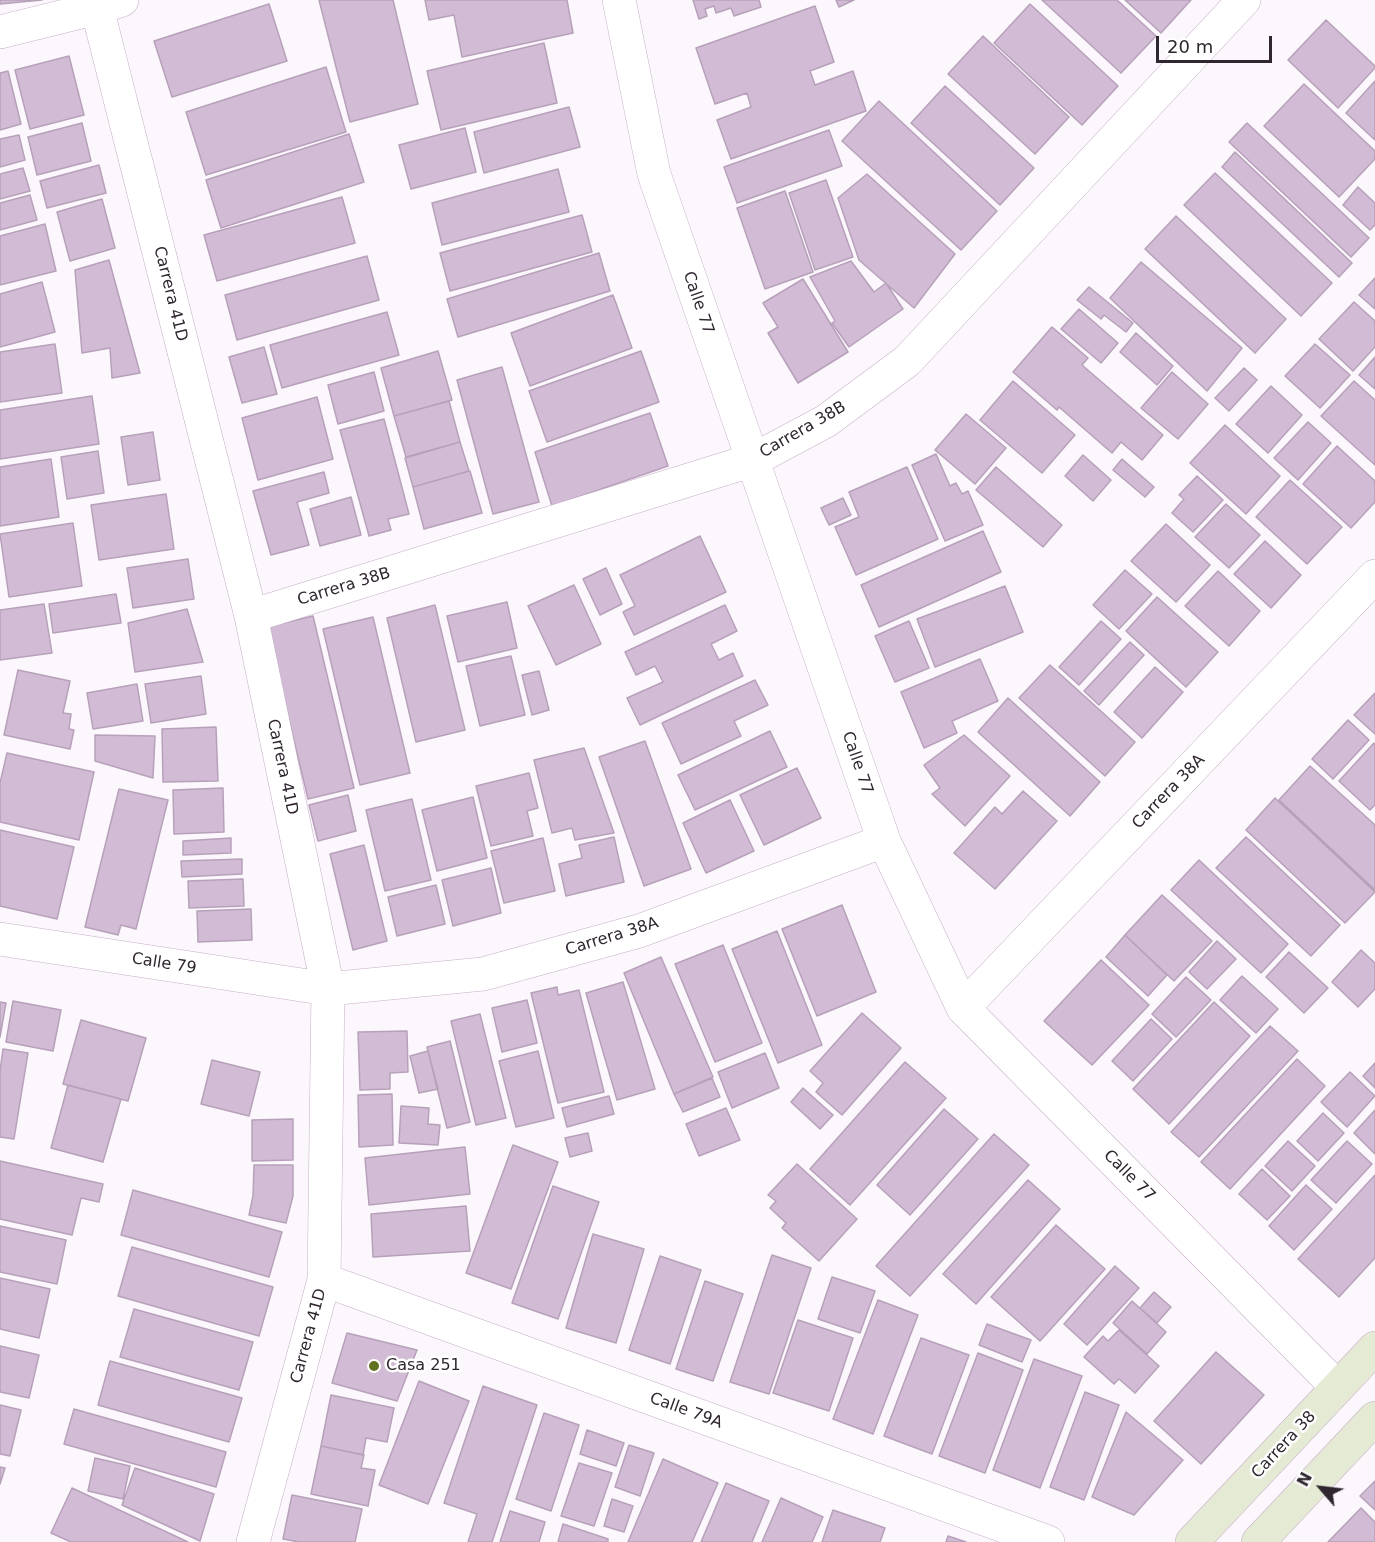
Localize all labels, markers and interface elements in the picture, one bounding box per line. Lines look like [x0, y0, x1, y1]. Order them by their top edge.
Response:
scale bar [1159, 24, 1274, 62]
text: 20 m [1167, 36, 1213, 57]
street label: Carrera 41D [149, 244, 191, 344]
street label: Calle 77 [678, 269, 718, 337]
street label: Carrera 38B [757, 398, 849, 462]
street label: Carrera 38B [295, 564, 393, 610]
street label: Carrera 41D [262, 717, 302, 817]
street label: Calle 77 [837, 729, 877, 797]
street label: Carrera 38A [1129, 751, 1209, 833]
street label: Carrera 38A [563, 914, 661, 960]
street label: Calle 79 [130, 949, 198, 979]
street label: Calle 77 [1099, 1146, 1159, 1206]
street label: Carrera 41D [287, 1286, 331, 1386]
place label: Casa 251 [386, 1356, 461, 1376]
marker: Casa 251 [367, 1359, 381, 1373]
street label: Calle 79A [647, 1389, 725, 1433]
street label: Carrera 38 [1248, 1407, 1320, 1483]
north arrow [1291, 1458, 1351, 1518]
text: N [1293, 1469, 1316, 1490]

